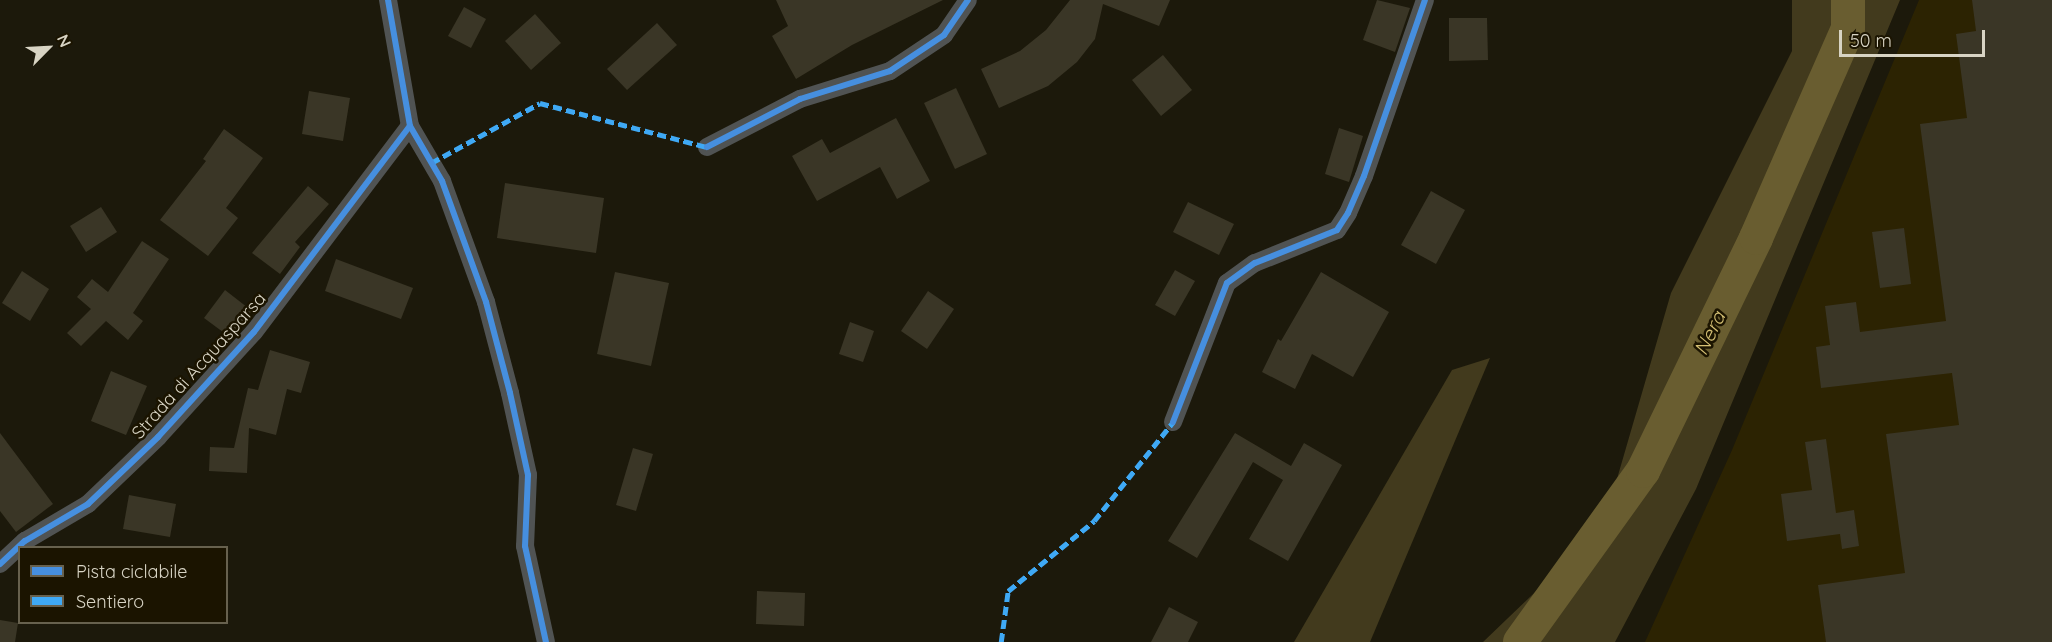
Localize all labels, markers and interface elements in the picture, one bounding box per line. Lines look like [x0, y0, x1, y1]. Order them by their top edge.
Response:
north arrow [18, 18, 78, 78]
scale bar [1842, 18, 1988, 56]
text: 50 m [1850, 29, 1892, 52]
text: N [53, 31, 76, 50]
street label: Strada di Acquasparsa [127, 288, 271, 444]
water label: Nera [1688, 307, 1730, 359]
legend [18, 546, 228, 624]
text: Pista ciclabile [76, 560, 187, 583]
text: Sentiero [76, 590, 144, 613]

